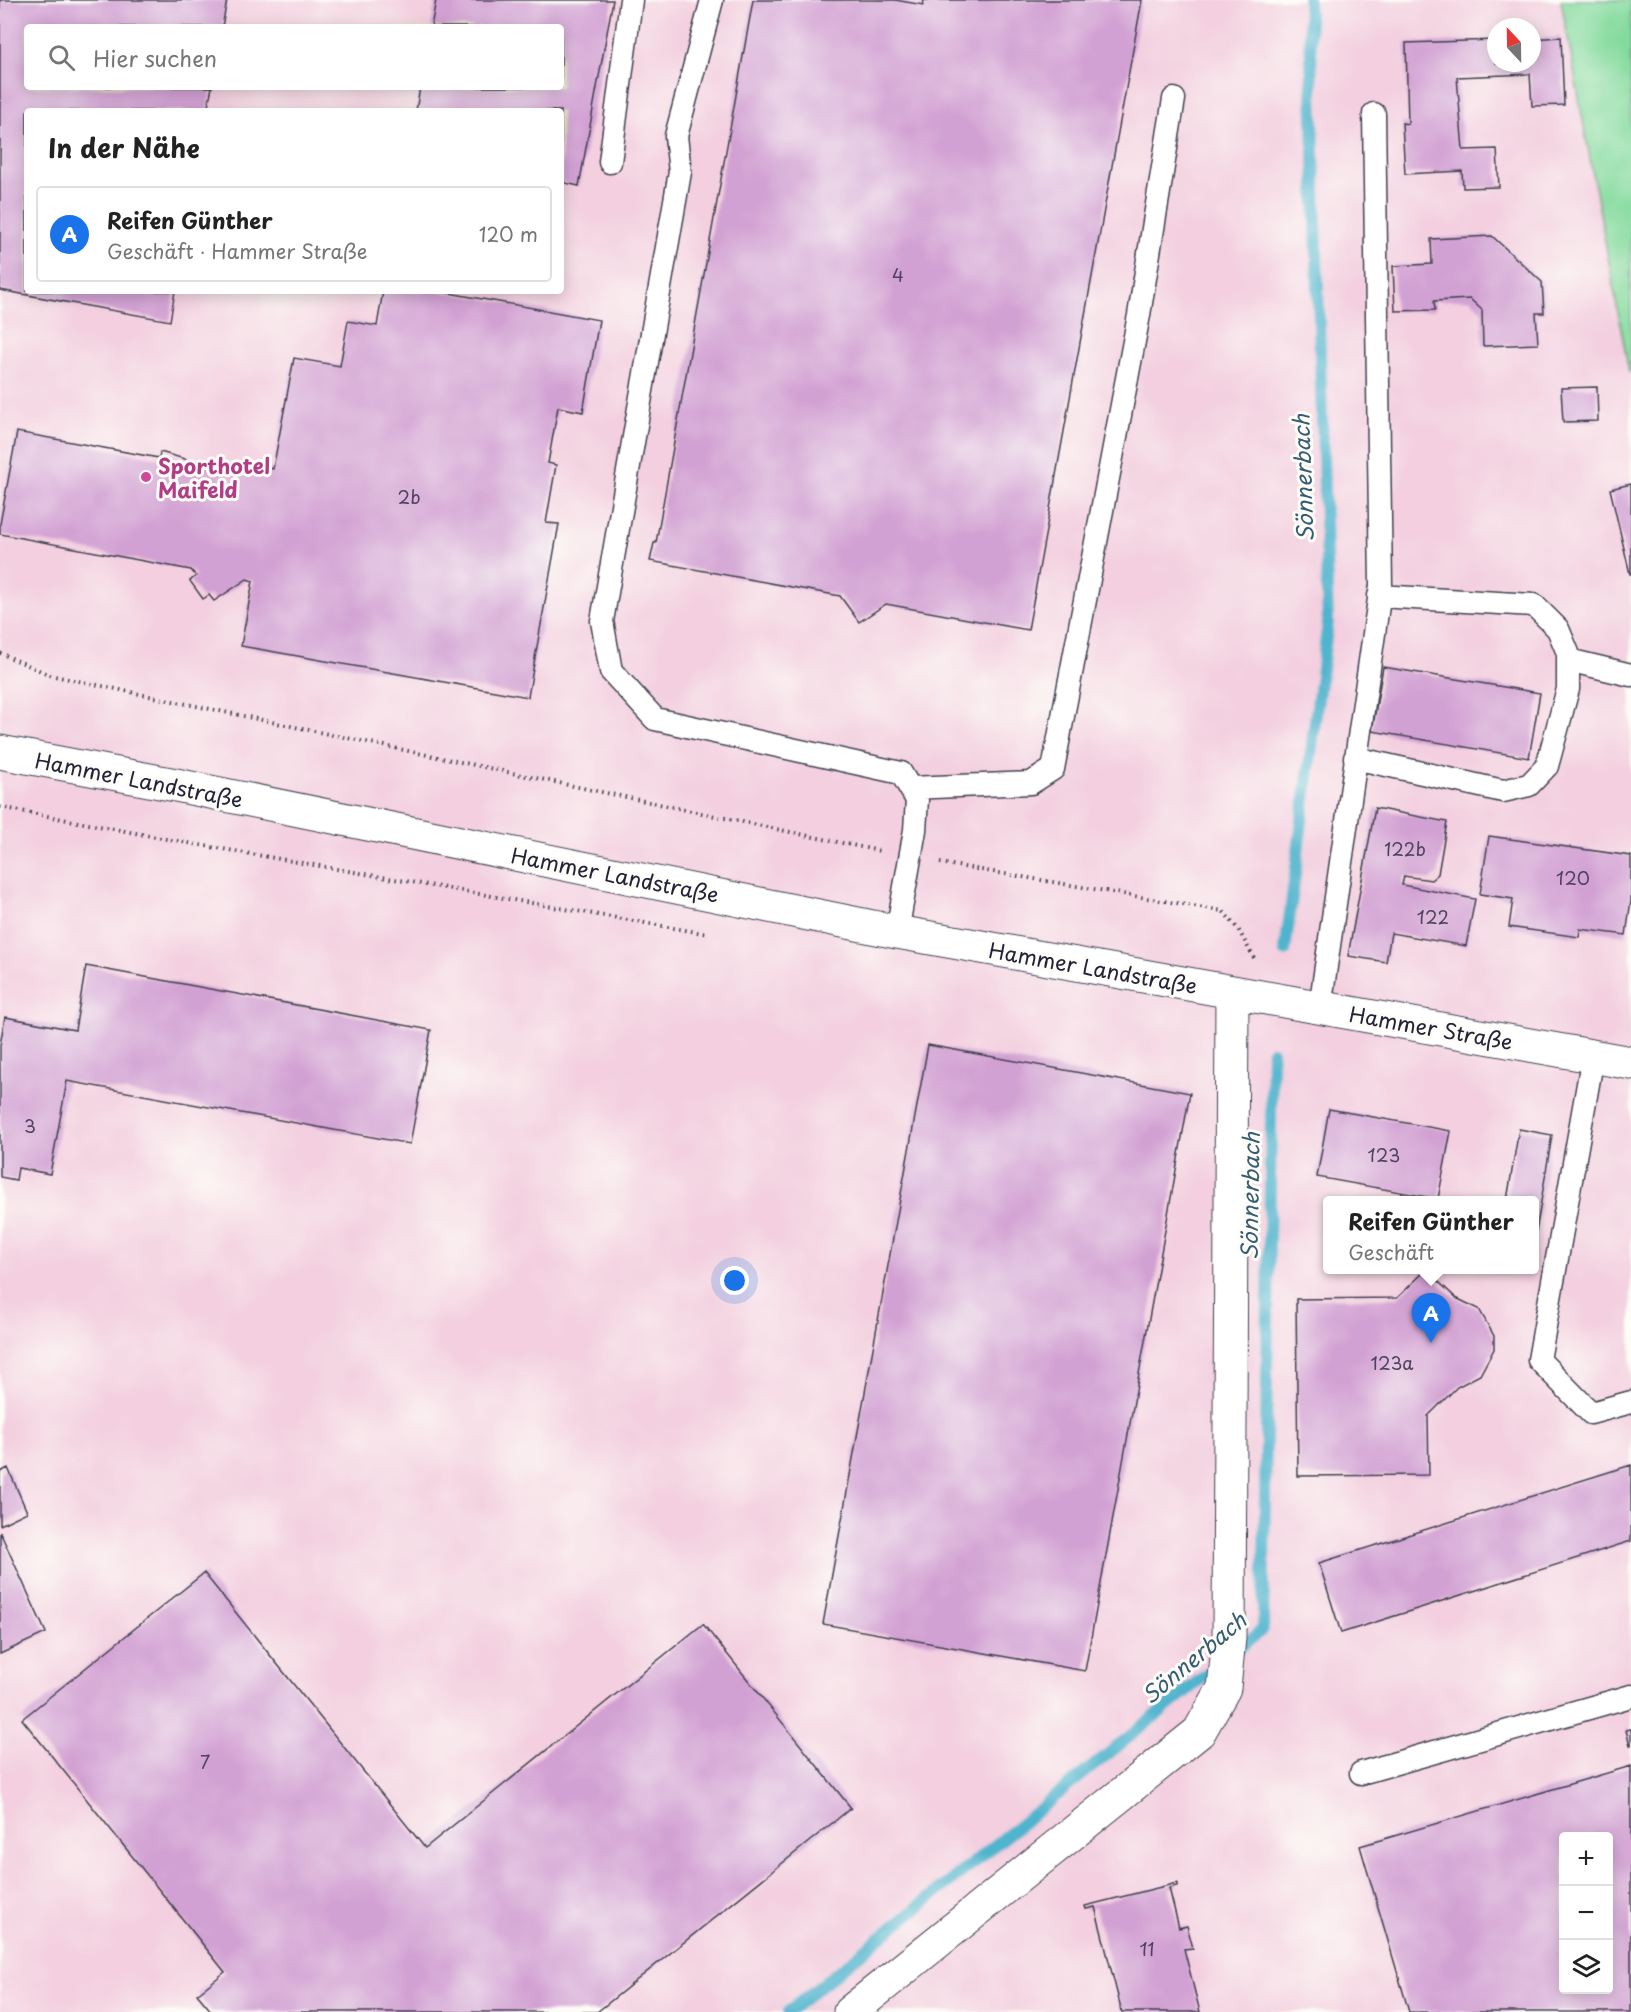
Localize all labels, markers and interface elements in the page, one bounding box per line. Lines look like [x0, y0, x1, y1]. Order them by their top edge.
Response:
north arrow [1487, 18, 1541, 72]
search box [24, 24, 564, 90]
icon: search [45, 41, 78, 74]
text: Hier suchen [93, 41, 217, 74]
text: In der Nähe [48, 128, 200, 167]
text: Reifen Günther [107, 203, 273, 236]
text: A [62, 219, 77, 249]
text: 120 m [479, 219, 538, 249]
text: Geschäft · Hammer Straße [107, 236, 367, 266]
house number: 4 [892, 261, 904, 288]
water label: Sönnerbach [1283, 413, 1321, 542]
place label: Sporthotel Maifeld [158, 449, 270, 505]
marker: Sporthotel Maifeld [139, 470, 153, 484]
house number: 2b [397, 483, 421, 510]
street label: Hammer Landstraße [32, 743, 246, 815]
house number: 122b [1384, 835, 1426, 862]
street label: Hammer Landstraße [508, 838, 722, 910]
house number: 120 [1556, 864, 1590, 891]
house number: 122 [1417, 903, 1449, 930]
street label: Hammer Landstraße [986, 933, 1200, 1001]
street label: Hammer Straße [1347, 997, 1515, 1057]
house number: 3 [24, 1112, 36, 1139]
water label: Sönnerbach [1231, 1131, 1267, 1260]
house number: 123 [1368, 1141, 1400, 1168]
popup [1323, 1196, 1539, 1274]
text: Reifen Günther [1348, 1204, 1514, 1237]
text: Geschäft [1348, 1237, 1434, 1267]
your location [720, 1266, 749, 1295]
pin: A [1412, 1294, 1450, 1343]
house number: 123a [1371, 1349, 1414, 1376]
water label: Sönnerbach [1134, 1603, 1253, 1711]
house number: 7 [200, 1748, 210, 1775]
map controls [1559, 1832, 1613, 1994]
button: + [1559, 1832, 1613, 1886]
button: − [1559, 1886, 1613, 1940]
house number: 11 [1139, 1935, 1155, 1962]
button: layers [1559, 1940, 1613, 1994]

